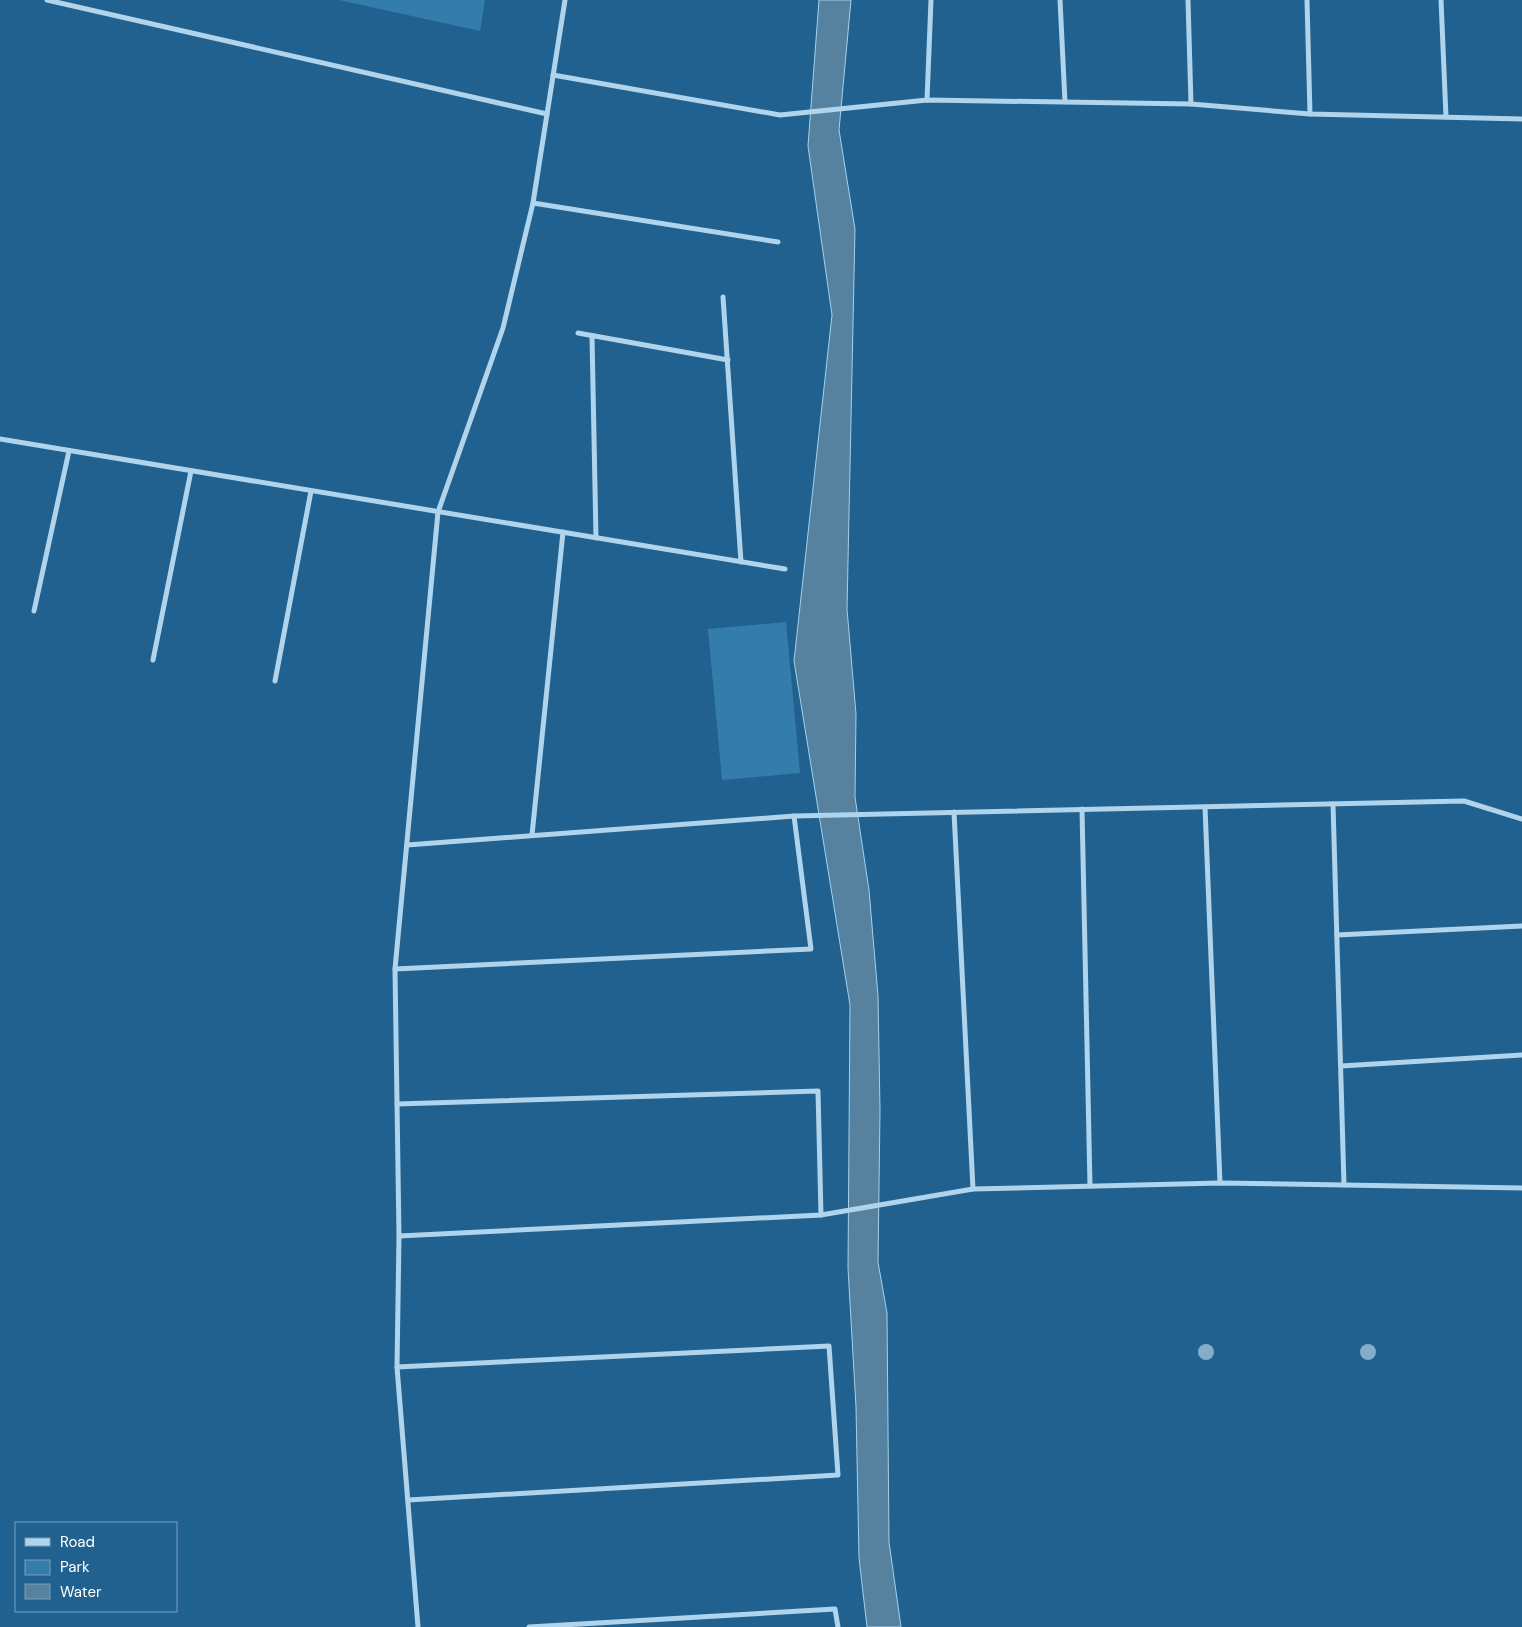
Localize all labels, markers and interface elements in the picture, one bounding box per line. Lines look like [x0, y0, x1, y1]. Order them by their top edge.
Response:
legend [15, 1522, 178, 1612]
text: Road [60, 1532, 95, 1552]
text: Park [60, 1557, 90, 1577]
text: Water [60, 1582, 102, 1602]

